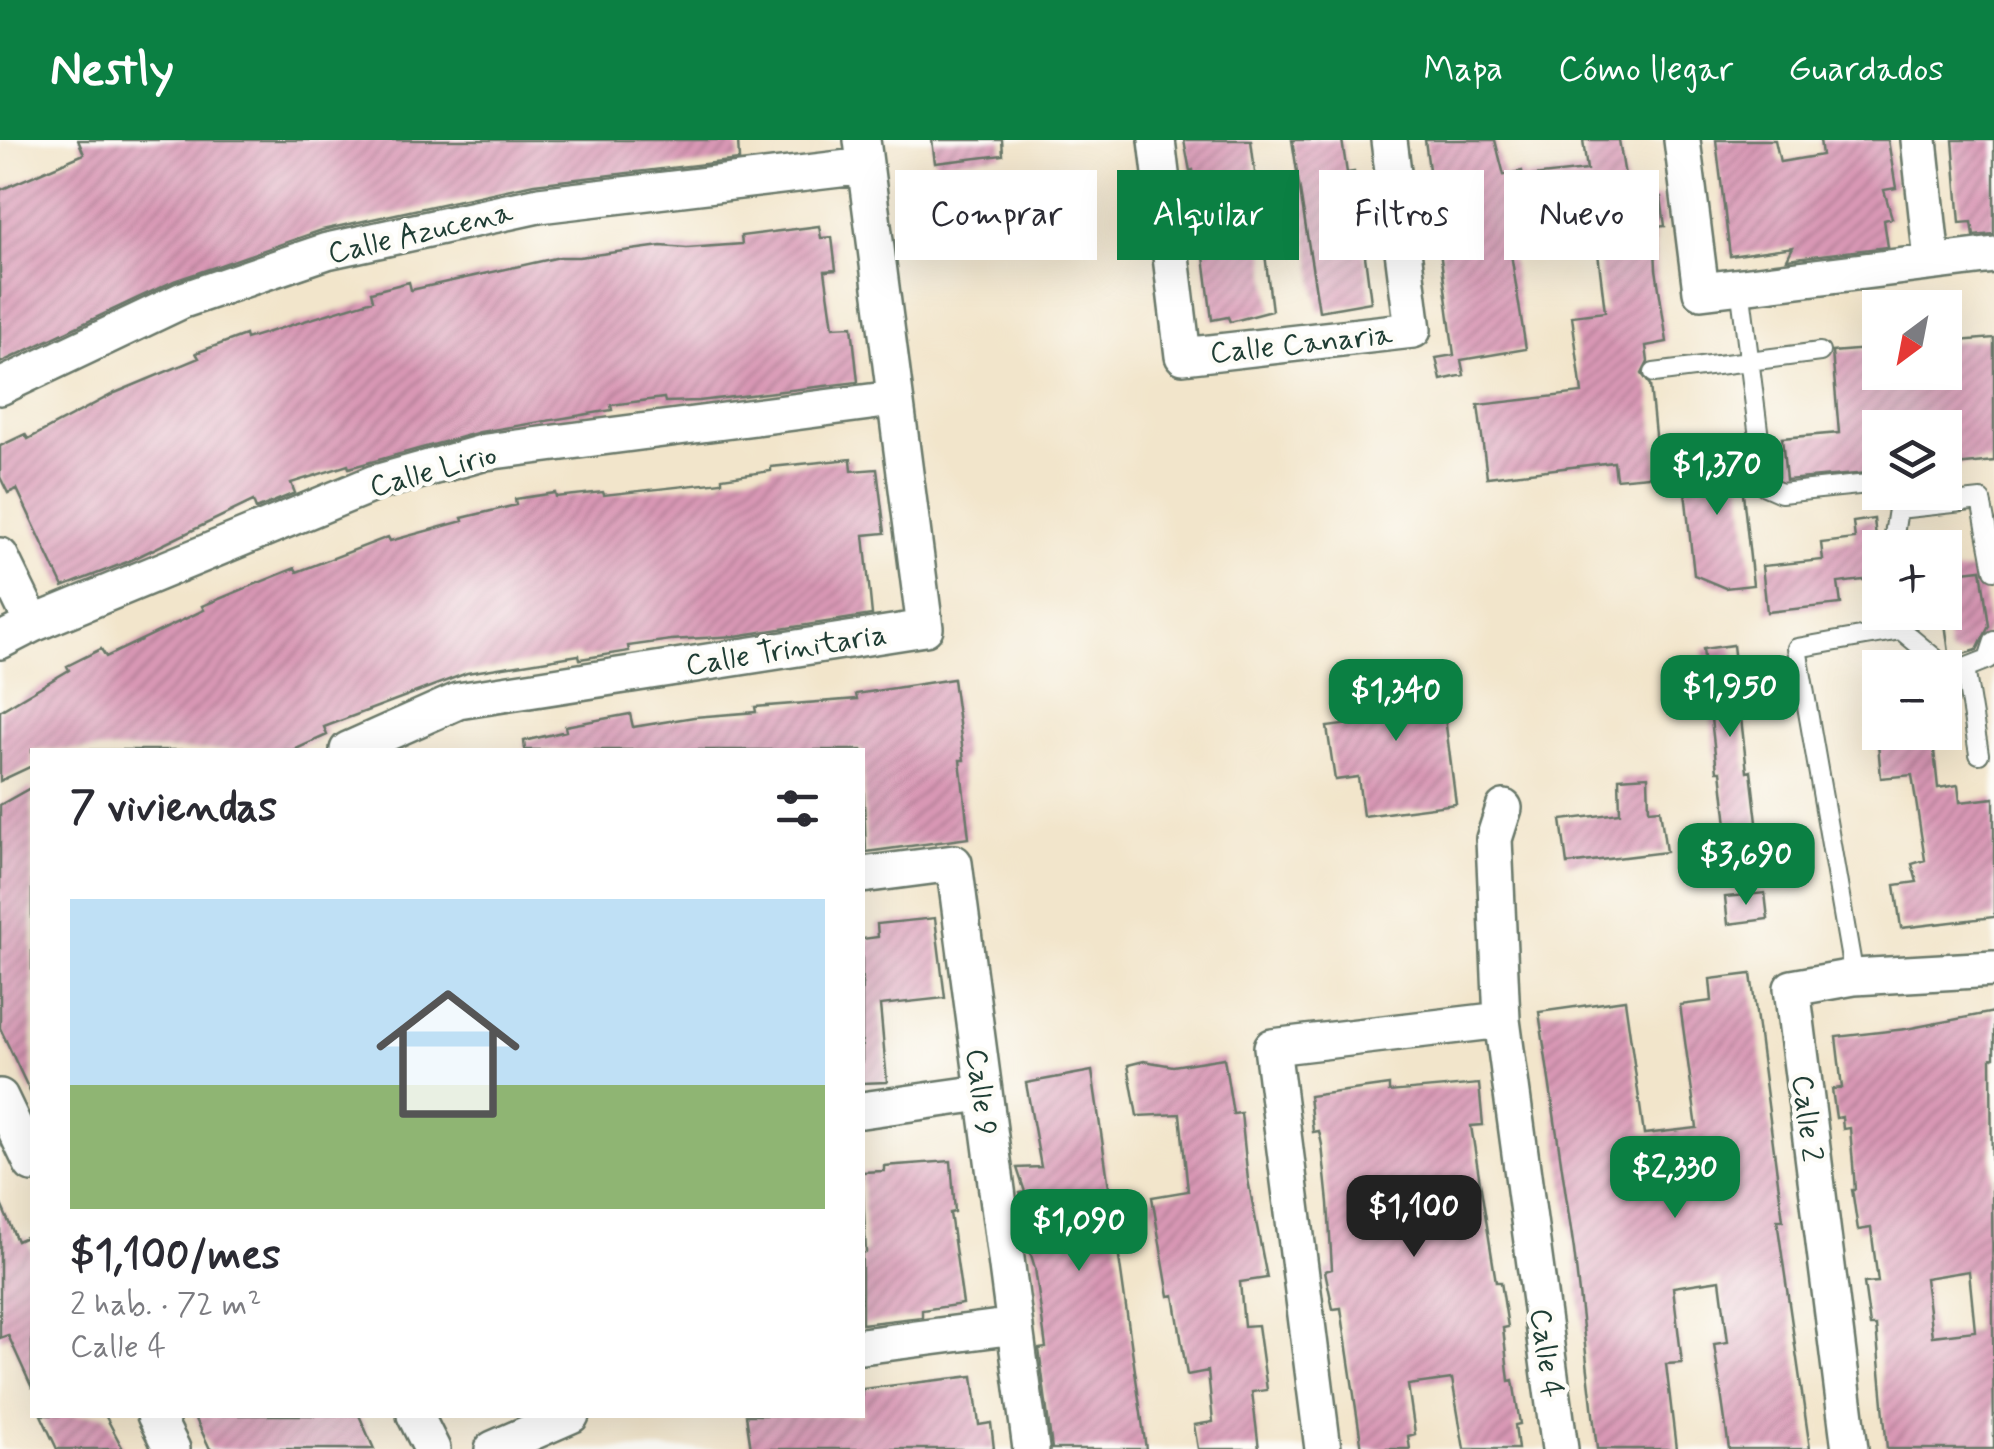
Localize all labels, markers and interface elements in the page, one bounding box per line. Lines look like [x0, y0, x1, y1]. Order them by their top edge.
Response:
text: Nestly [50, 39, 174, 102]
text: Mapa [1423, 47, 1503, 93]
text: Cómo llegar [1558, 47, 1733, 93]
text: Guardados [1788, 47, 1944, 93]
chip: Comprar [895, 170, 1097, 260]
chip: Alquilar [1117, 170, 1299, 260]
chip: Filtros [1319, 170, 1484, 260]
chip: Nuevo [1504, 170, 1659, 260]
street label: Calle Azucena [324, 193, 517, 274]
north arrow [1862, 290, 1962, 390]
map controls [1862, 290, 1962, 750]
street label: Calle Canaria [1208, 315, 1395, 373]
button: layers [1862, 410, 1962, 510]
pin: $1,370 [1636, 433, 1798, 518]
street label: Calle Lirio [366, 436, 501, 507]
text: $1,370 [1672, 444, 1762, 486]
button: + [1862, 530, 1962, 630]
street label: Calle Trinitaria [683, 615, 890, 686]
button: − [1862, 650, 1962, 750]
pin: $1,950 [1649, 655, 1811, 740]
pin: $1,340 [1315, 659, 1477, 744]
text: $1,950 [1683, 666, 1777, 708]
text: $1,340 [1351, 670, 1441, 712]
text: 7 viviendas [70, 781, 277, 836]
icon: filters [770, 781, 825, 836]
pin: $3,690 [1665, 823, 1827, 908]
text: $3,690 [1700, 834, 1792, 876]
icon: home [358, 964, 538, 1144]
street label: Calle 9 [956, 1046, 1005, 1138]
street label: Calle 2 [1782, 1072, 1831, 1164]
pin: $2,330 [1594, 1136, 1756, 1221]
text: $2,330 [1632, 1147, 1718, 1189]
pin: $1,100 [1333, 1175, 1495, 1260]
text: $1,100 [1369, 1186, 1459, 1228]
pin: $1,090 [998, 1189, 1160, 1274]
text: $1,090 [1032, 1200, 1126, 1242]
text: $1,100/mes [70, 1229, 281, 1284]
text: 2 hab. · 72 m² [70, 1284, 261, 1326]
street label: Calle 4 [1520, 1306, 1571, 1401]
text: Calle 4 [70, 1326, 166, 1368]

